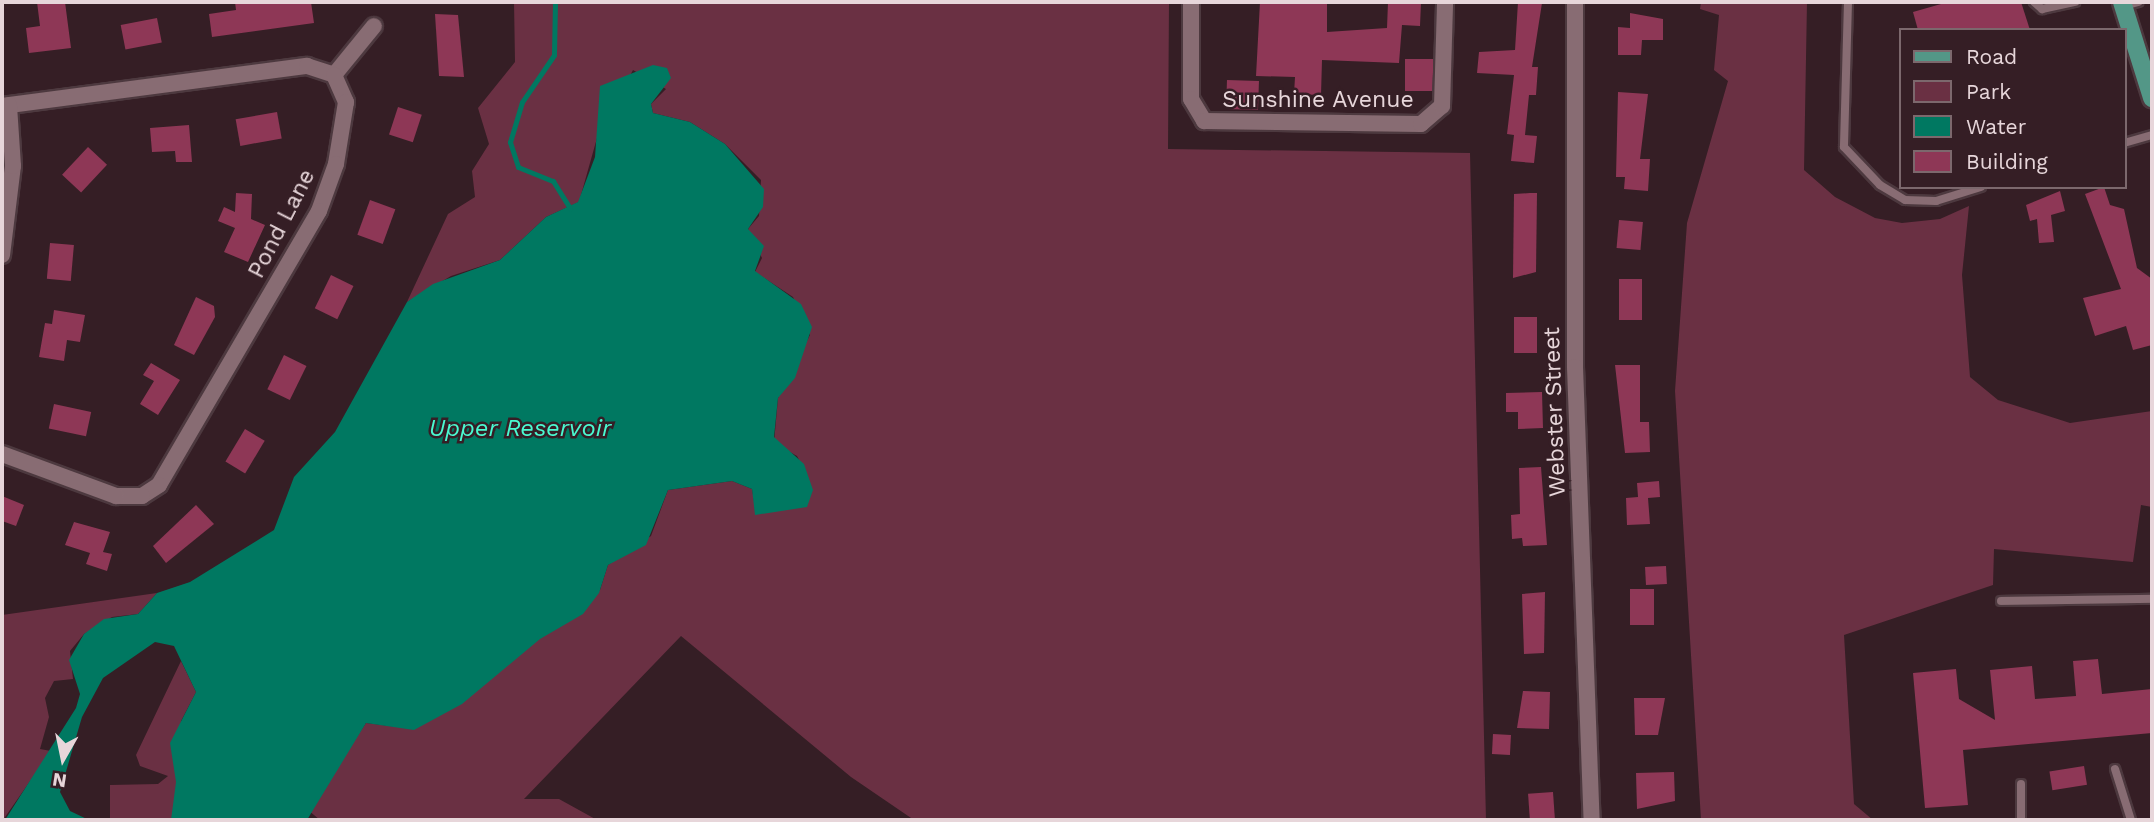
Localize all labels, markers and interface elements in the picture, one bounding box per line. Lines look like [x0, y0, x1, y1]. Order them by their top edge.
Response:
legend [1898, 28, 2126, 189]
text: Road [1966, 44, 2017, 69]
text: Park [1966, 79, 2011, 104]
street label: Sunshine Avenue [1222, 86, 1414, 114]
text: Water [1966, 114, 2026, 139]
text: Building [1966, 149, 2048, 174]
street label: Pond Lane [243, 165, 321, 283]
street label: Webster Street [1538, 326, 1572, 498]
water label: Upper Reservoir [429, 415, 611, 443]
north arrow [28, 724, 98, 794]
text: N [51, 768, 68, 793]

